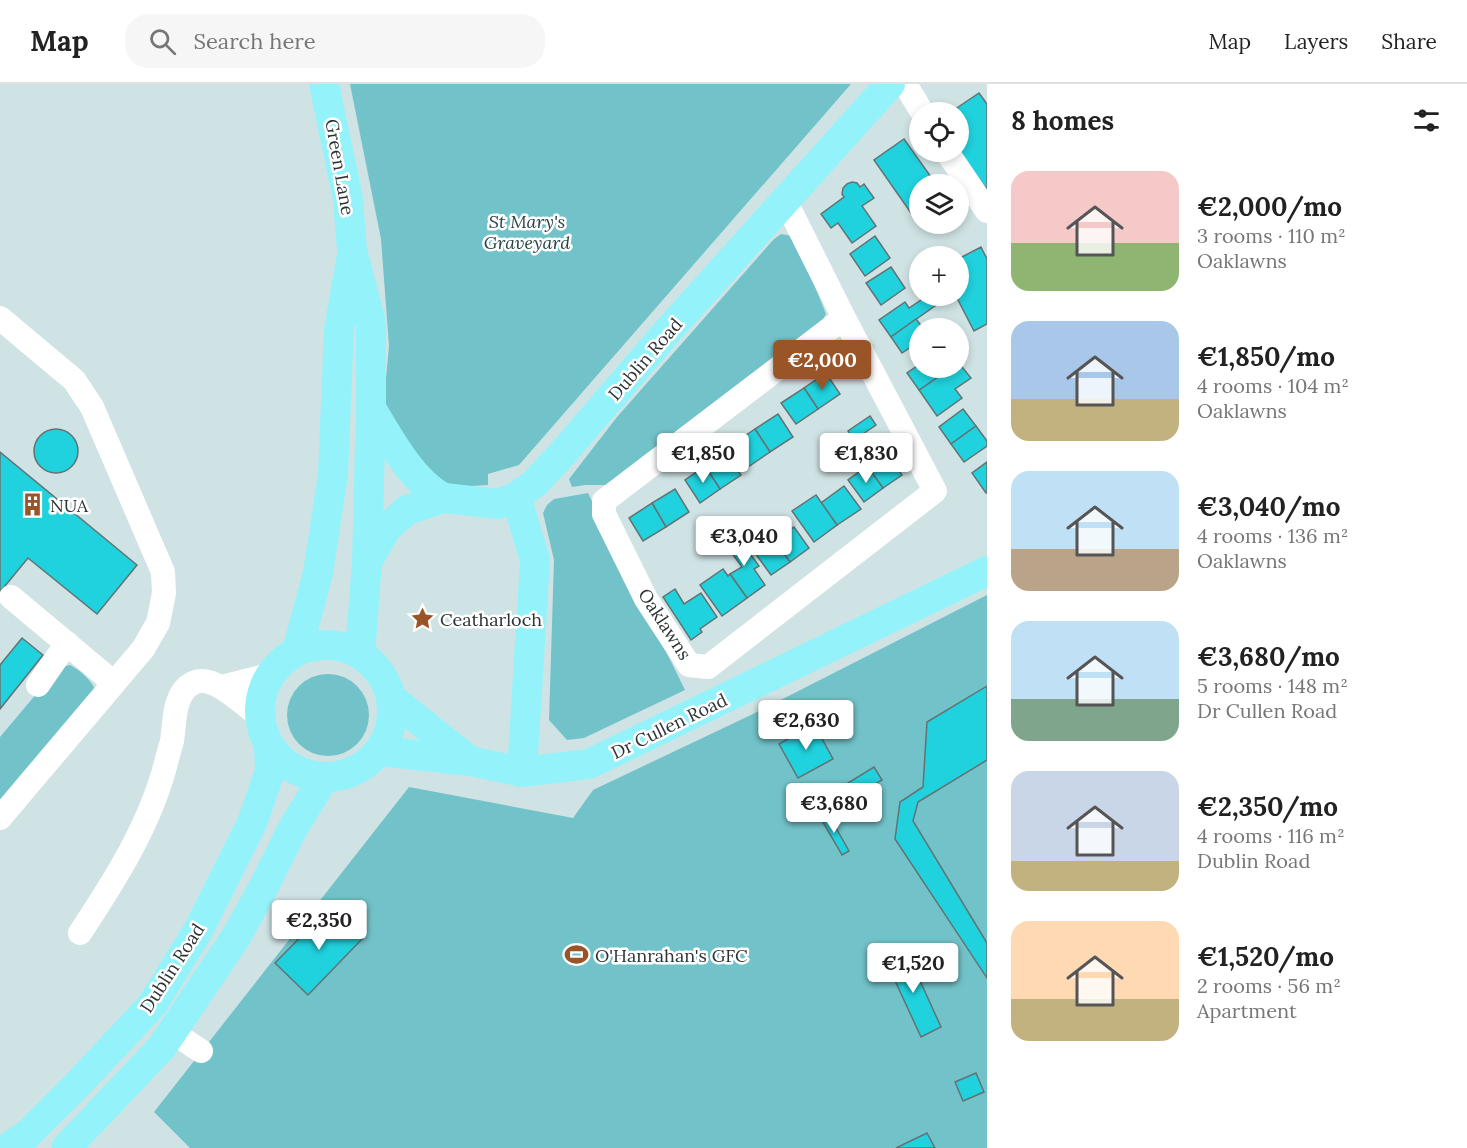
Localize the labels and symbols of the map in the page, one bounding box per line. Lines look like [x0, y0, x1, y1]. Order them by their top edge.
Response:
street label: Green Lane [320, 117, 360, 217]
park label: St Mary's Graveyard [484, 210, 570, 254]
street label: Dublin Road [603, 313, 687, 405]
pin: €2,000 [773, 340, 871, 391]
pin: €1,850 [654, 433, 752, 484]
pin: €1,830 [817, 433, 915, 484]
building icon: NUA [19, 492, 45, 518]
place label: NUA [50, 494, 89, 517]
pin: €3,040 [695, 516, 793, 567]
street label: Oaklawns [633, 584, 697, 664]
place icon: Ceatharloch [409, 606, 435, 632]
place label: Ceatharloch [440, 608, 542, 631]
street label: Dr Cullen Road [607, 688, 731, 764]
pin: €2,630 [757, 700, 855, 751]
pin: €3,680 [785, 783, 883, 834]
pin: €2,350 [270, 900, 368, 951]
street label: Dublin Road [135, 919, 210, 1017]
sports icon: O'Hanrahan's GFC [564, 942, 590, 968]
pin: €1,520 [864, 943, 962, 994]
place label: O'Hanrahan's GFC [595, 944, 748, 967]

